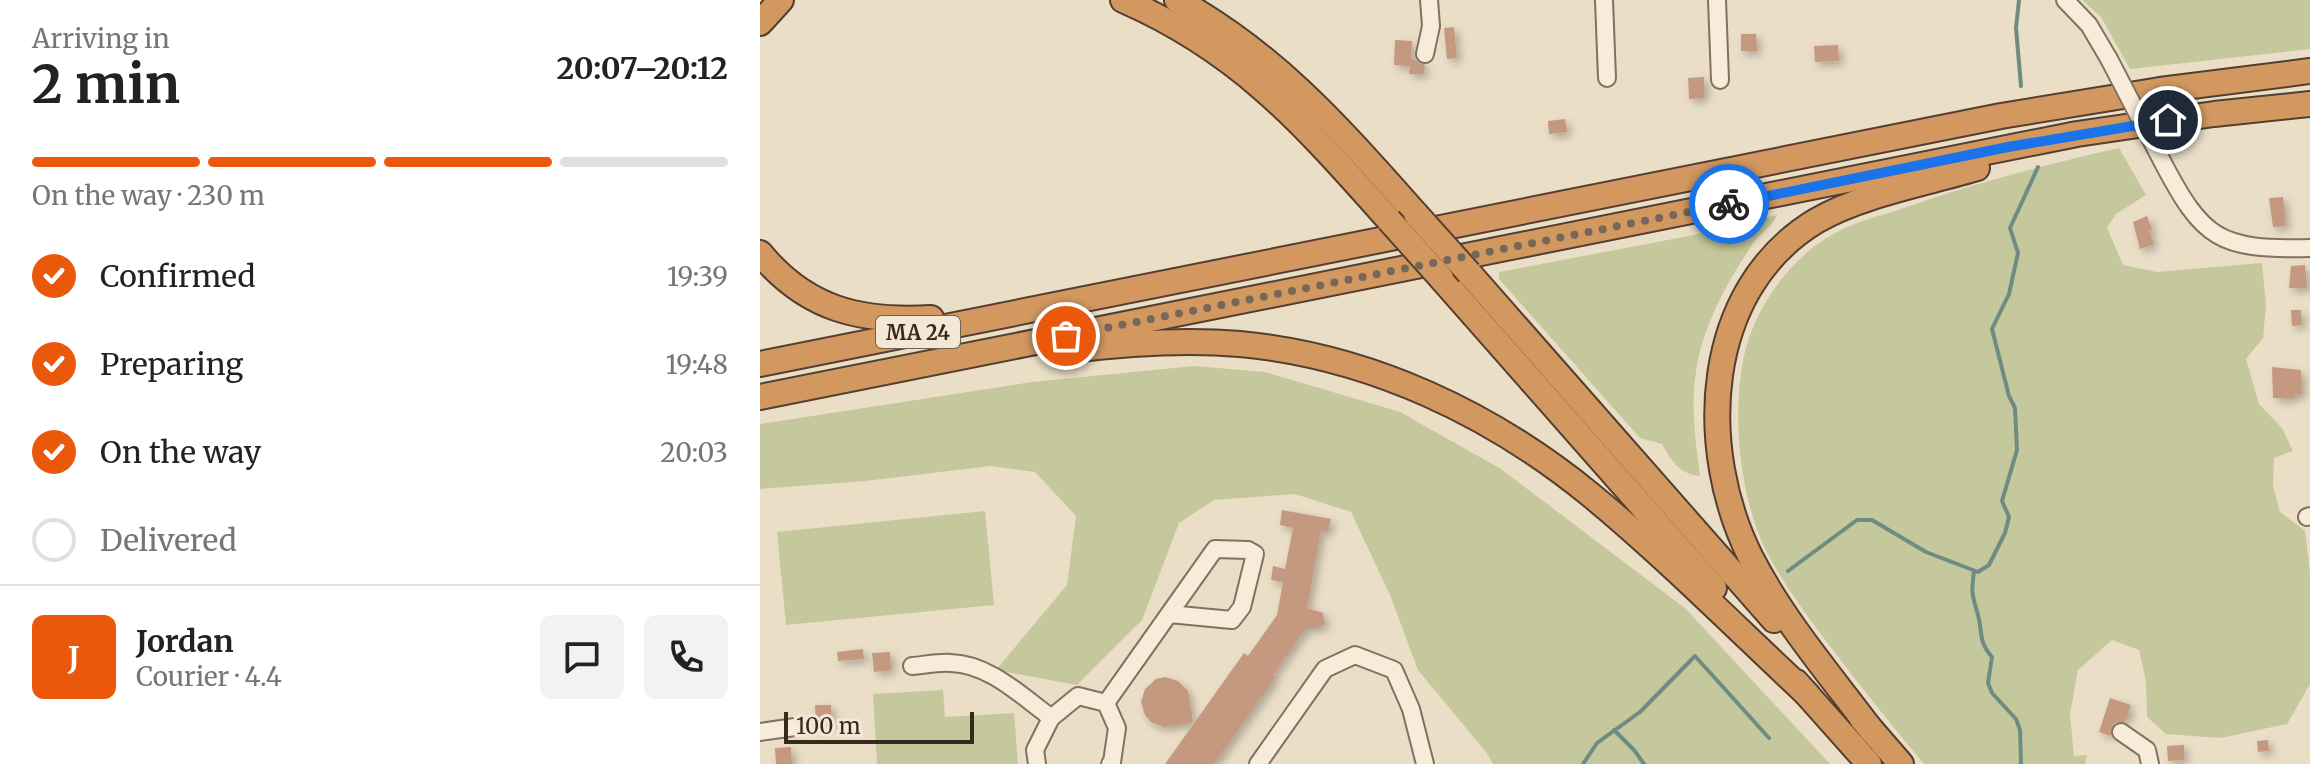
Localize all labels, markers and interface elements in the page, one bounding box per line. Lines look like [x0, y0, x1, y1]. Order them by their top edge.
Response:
text: Arriving in [32, 22, 170, 55]
text: 20:07–20:12 [557, 49, 728, 87]
text: 2 min [32, 52, 180, 117]
pin [2134, 86, 2202, 154]
icon: home [2146, 98, 2190, 142]
courier [1689, 164, 1769, 244]
text: On the way · 230 m [32, 179, 265, 212]
icon: bike [1707, 182, 1751, 226]
icon: check [32, 254, 76, 298]
text: Confirmed [100, 257, 255, 295]
text: 19:39 [667, 260, 728, 293]
pin [1032, 302, 1100, 370]
icon: bag [1044, 314, 1088, 358]
road number: MA 24 [876, 316, 960, 348]
icon: check [32, 342, 76, 386]
text: Preparing [100, 345, 243, 383]
text: 19:48 [666, 348, 728, 381]
icon: check [32, 430, 76, 474]
text: On the way [100, 433, 261, 471]
text: 20:03 [660, 436, 728, 469]
text: Delivered [100, 521, 237, 559]
button: chat [540, 615, 624, 699]
button: phone [644, 615, 728, 699]
text: Jordan [136, 622, 234, 660]
text: J [68, 638, 80, 676]
text: Courier · 4.4 [136, 660, 282, 693]
scale bar [784, 708, 974, 744]
text: 100 m [796, 712, 861, 740]

